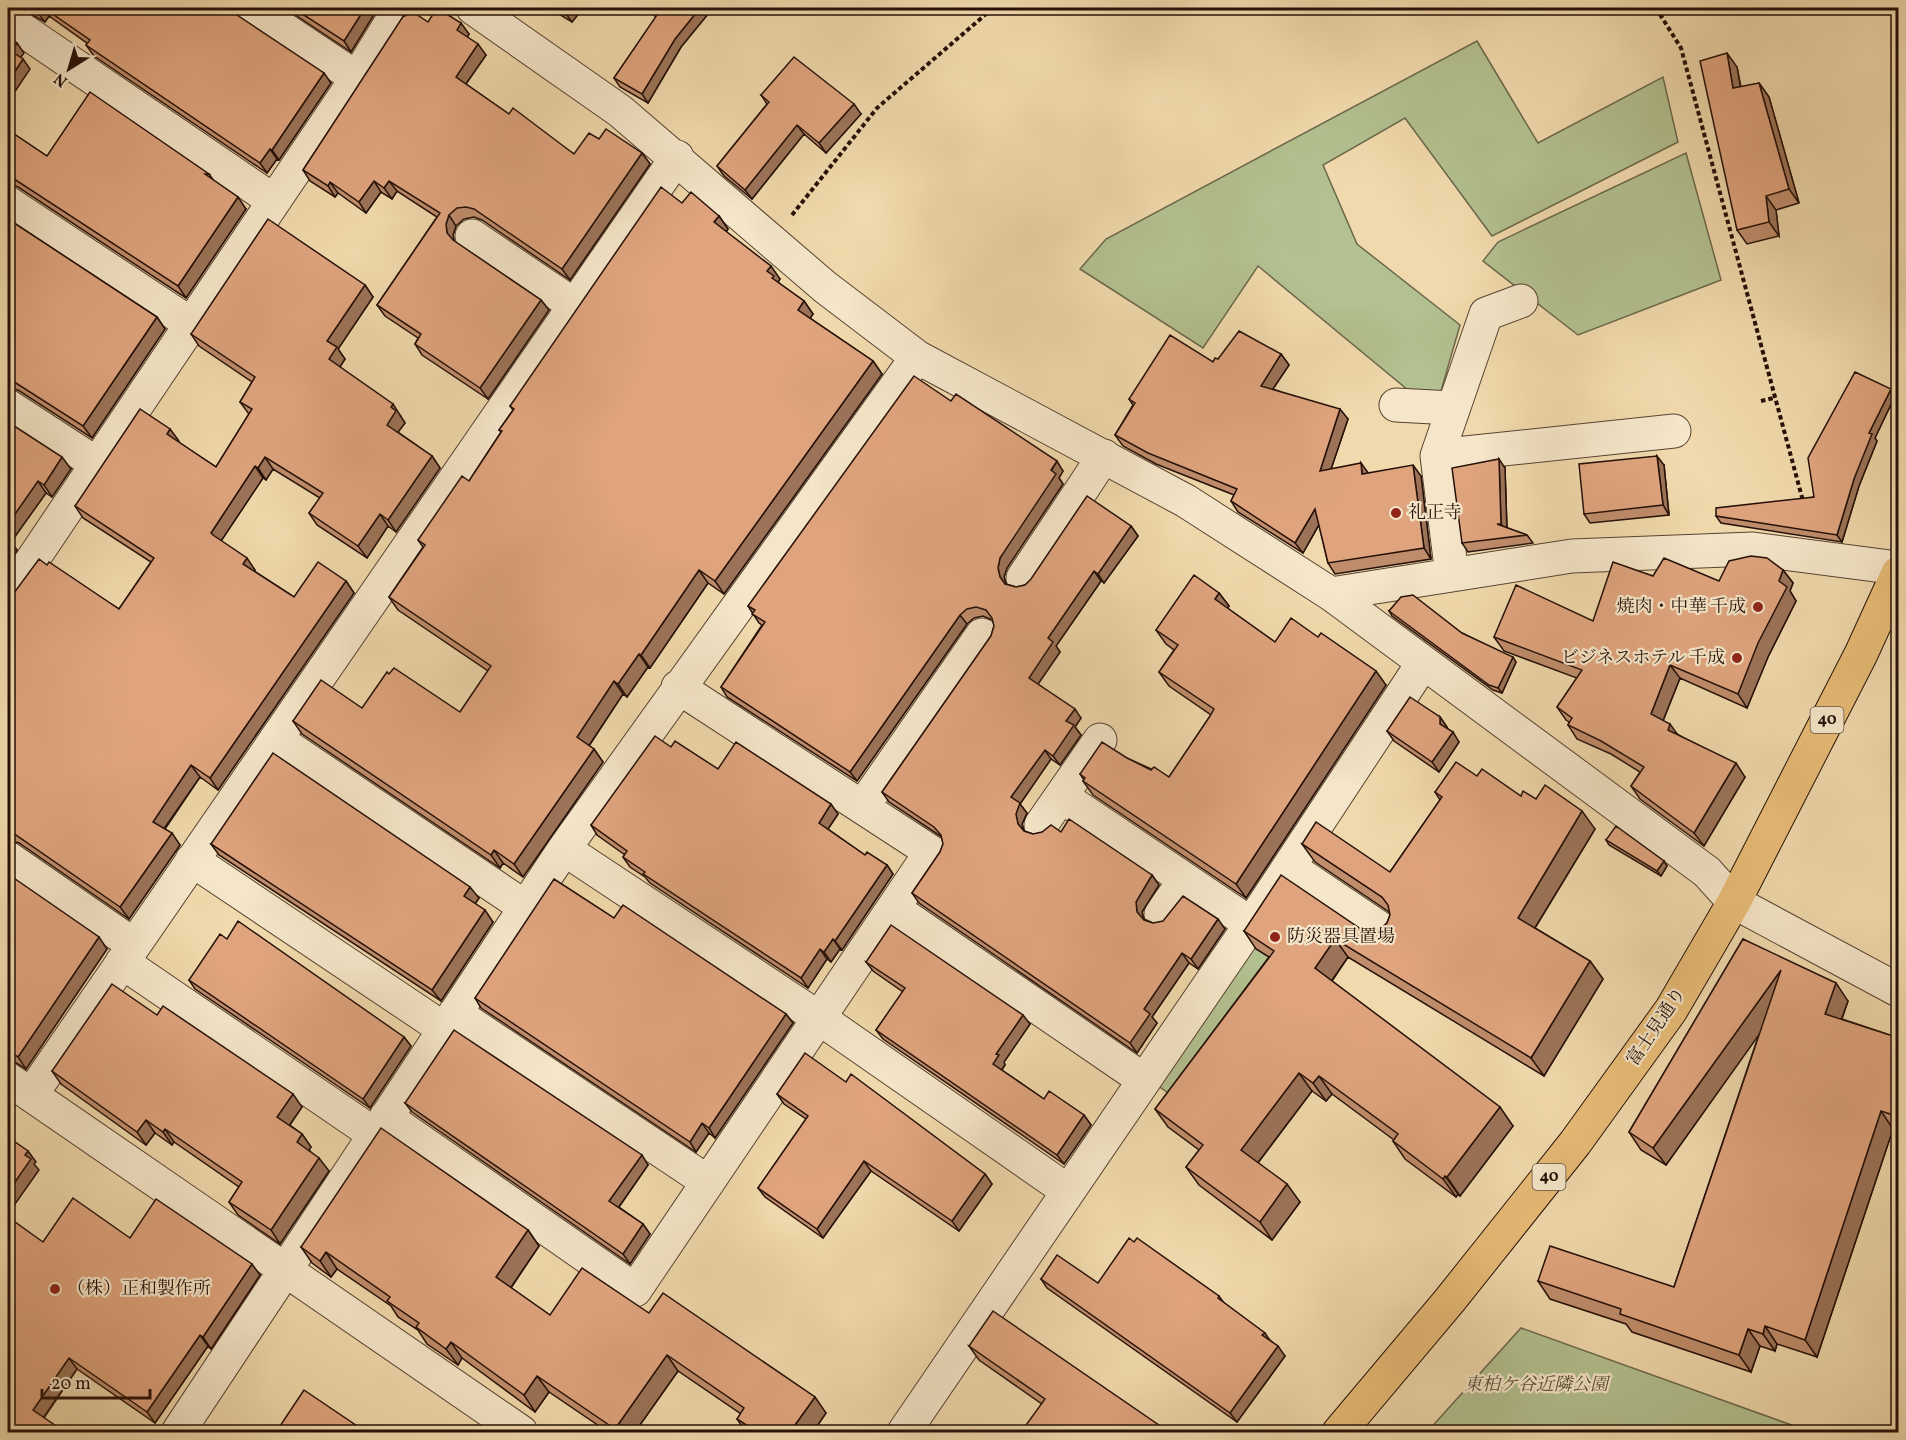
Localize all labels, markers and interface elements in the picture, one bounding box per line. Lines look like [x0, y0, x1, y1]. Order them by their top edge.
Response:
north arrow [39, 39, 99, 99]
text: N [50, 67, 72, 92]
place label: 礼正寺 [1408, 501, 1462, 526]
marker: 礼正寺 [1389, 506, 1403, 520]
place label: 焼肉・中華 千成 [1616, 595, 1746, 620]
marker: 焼肉・中華 千成 [1751, 600, 1765, 614]
place label: ビジネスホテル 千成 [1561, 646, 1725, 671]
marker: ビジネスホテル 千成 [1730, 651, 1744, 665]
road number: 40 [1810, 707, 1844, 733]
place label: 防災器具置場 [1287, 925, 1395, 950]
marker: 防災器具置場 [1268, 930, 1282, 944]
street label: 富士見通り [1621, 983, 1693, 1071]
road number: 40 [1532, 1164, 1566, 1190]
place label: （株）正和製作所 [67, 1277, 211, 1302]
marker: （株）正和製作所 [48, 1282, 62, 1296]
scale bar [42, 1362, 150, 1400]
text: 20 m [51, 1372, 91, 1397]
park label: 東柏ケ谷近隣公園 [1464, 1373, 1611, 1398]

